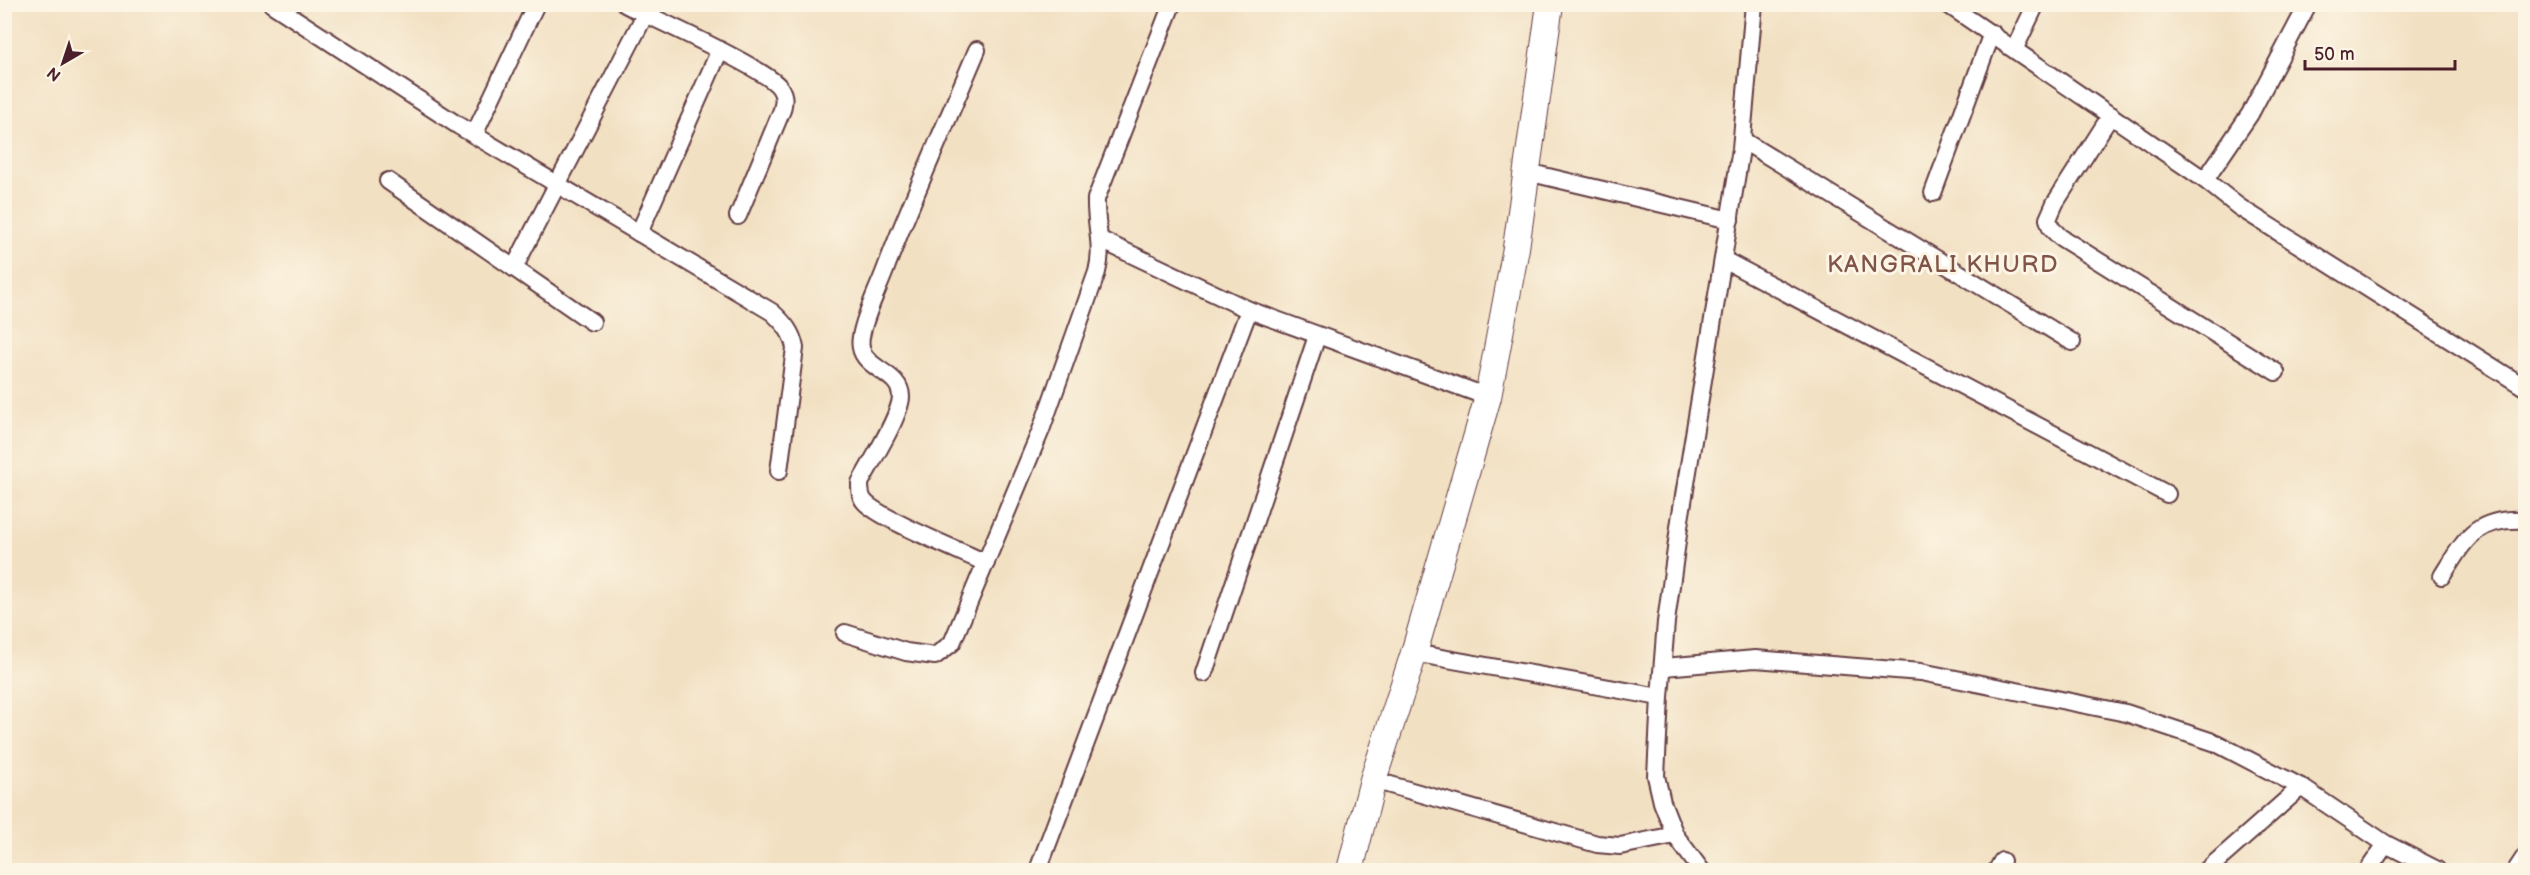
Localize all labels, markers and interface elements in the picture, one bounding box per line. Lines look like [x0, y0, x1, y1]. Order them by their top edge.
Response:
north arrow [33, 33, 93, 93]
scale bar [2305, 33, 2455, 71]
text: 50 m [2314, 44, 2355, 65]
text: N [44, 62, 65, 85]
district label: KANGRALI KHURD [1827, 250, 2059, 279]

